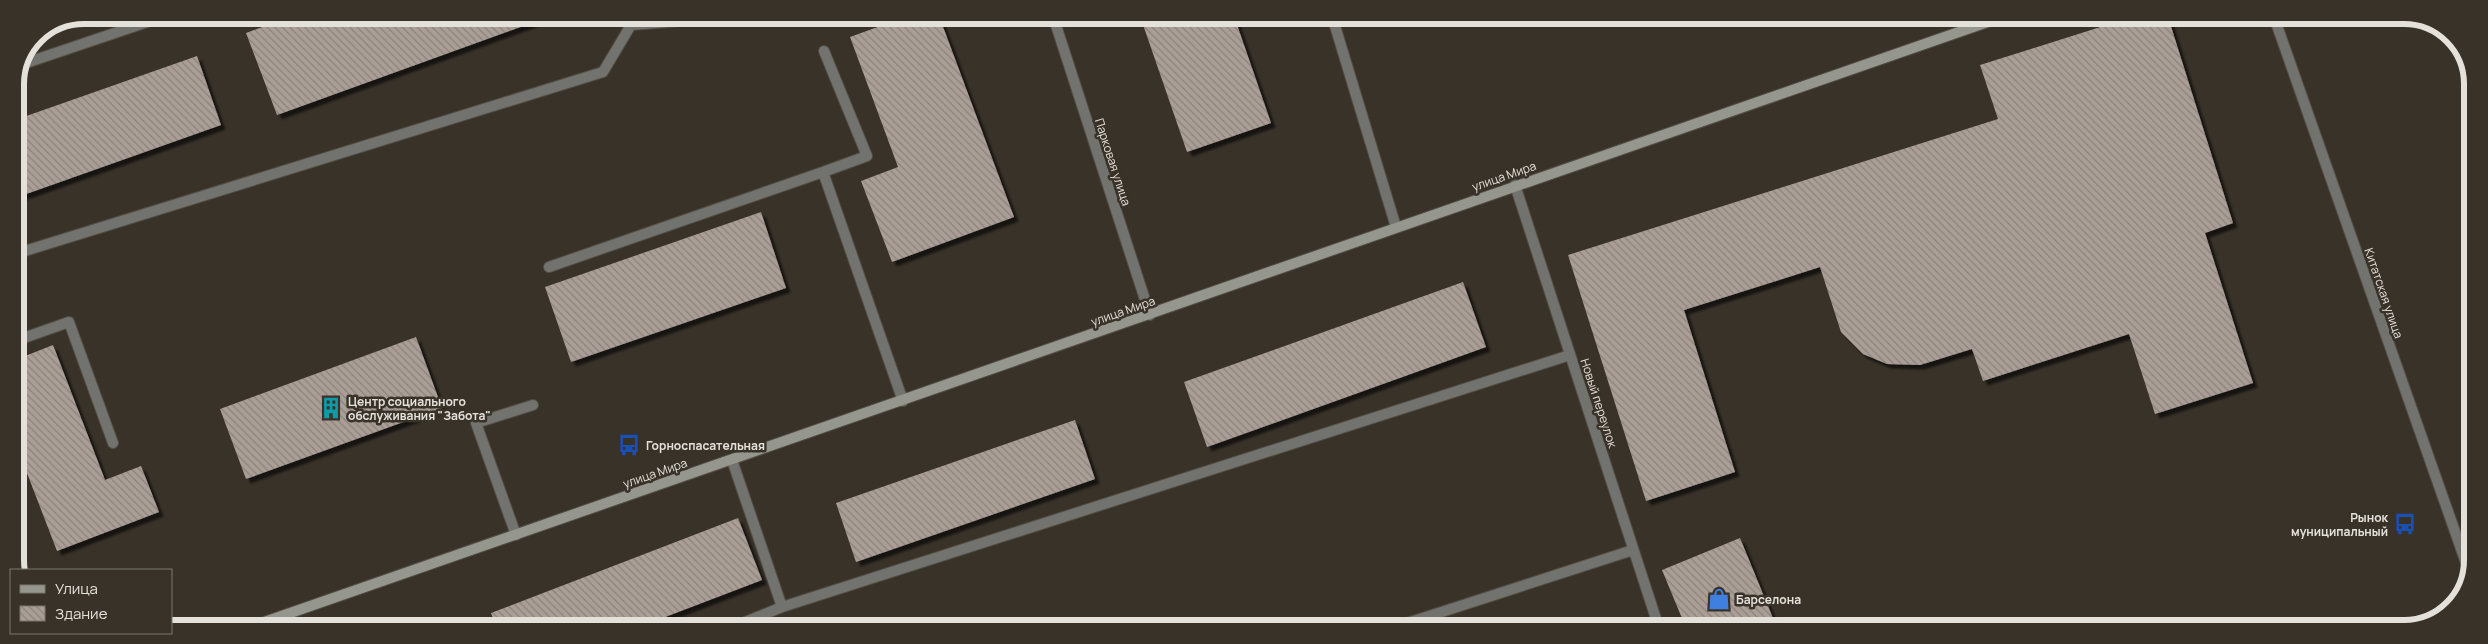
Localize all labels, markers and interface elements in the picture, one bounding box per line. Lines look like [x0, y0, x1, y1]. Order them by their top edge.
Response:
street label: Парковая улица [1091, 116, 1135, 208]
street label: улица Мира [1470, 157, 1538, 195]
street label: Китатская улица [2361, 246, 2407, 340]
street label: улица Мира [1089, 292, 1157, 330]
street label: Новый переулок [1577, 356, 1622, 451]
place label: Центр социального обслуживания "Забота" [348, 393, 491, 424]
building icon: Центр социального обслуживания "Забота" [318, 395, 344, 421]
bus stop icon: Горноспасательная [616, 432, 642, 458]
place label: Горноспасательная [646, 437, 765, 454]
street label: улица Мира [621, 454, 689, 492]
place label: Рынок муниципальный [2291, 509, 2389, 540]
bus stop icon: Рынок муниципальный [2392, 511, 2418, 537]
legend [10, 569, 172, 634]
text: Улица [55, 578, 98, 599]
shop icon: Барселона [1706, 586, 1732, 612]
place label: Барселона [1736, 591, 1801, 608]
text: Здание [55, 603, 108, 624]

